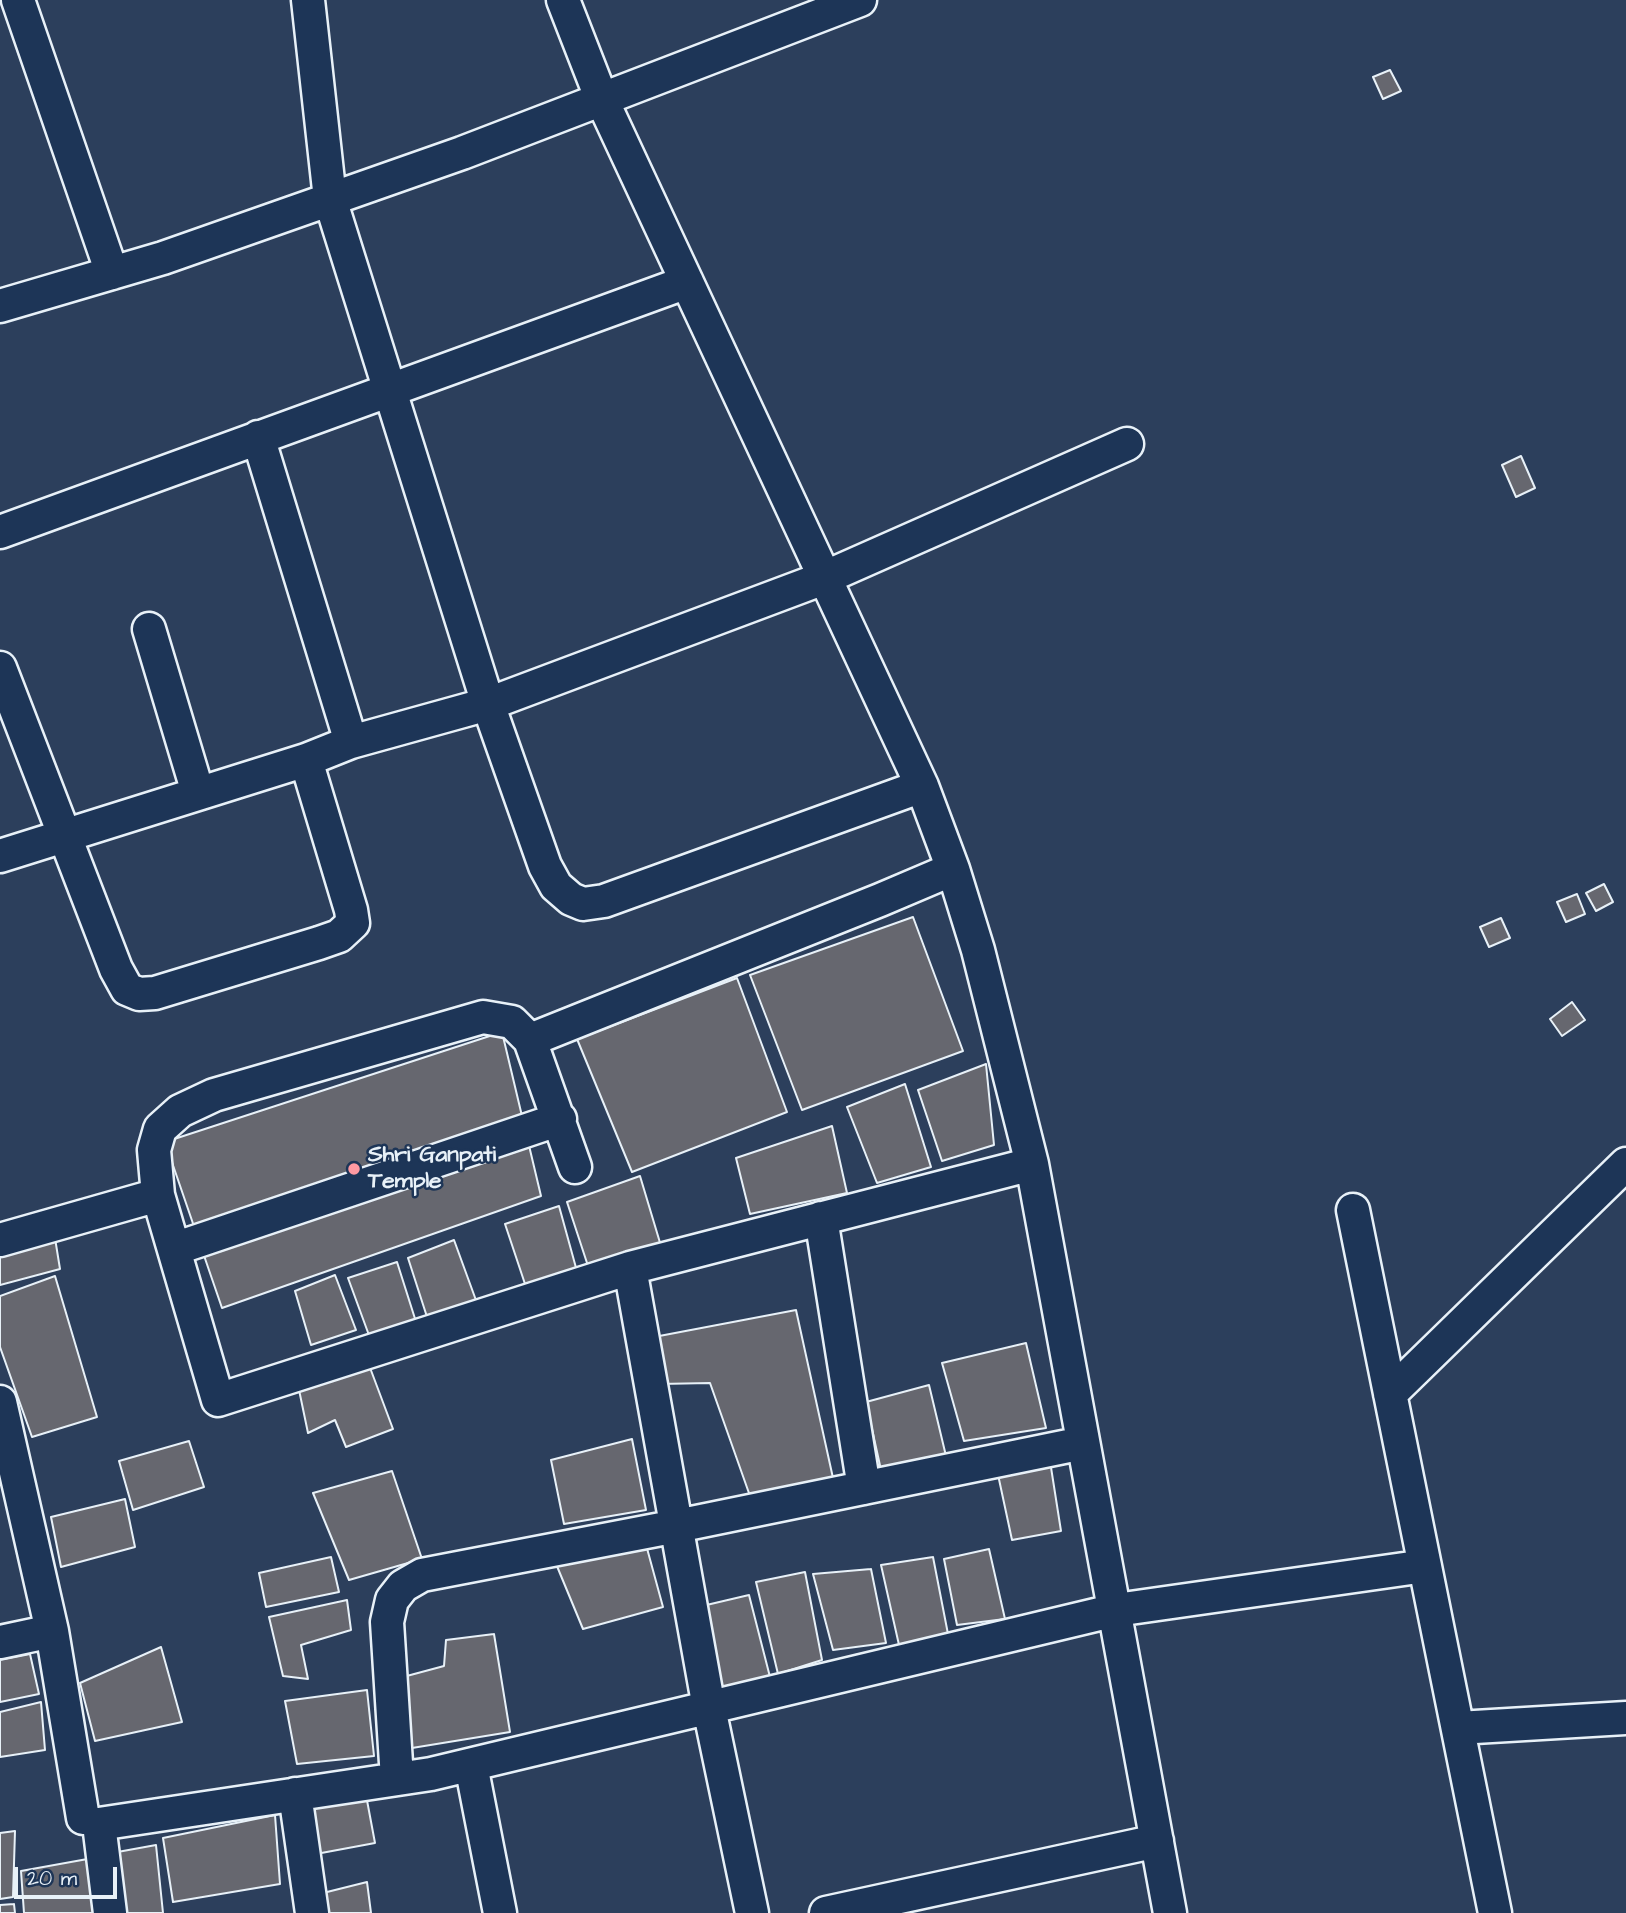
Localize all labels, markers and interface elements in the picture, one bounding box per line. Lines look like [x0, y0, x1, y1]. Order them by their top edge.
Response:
place label: Shri Ganpati Temple [368, 1142, 496, 1196]
marker: Shri Ganpati Temple [346, 1161, 362, 1177]
scale bar [18, 1854, 121, 1898]
text: 20 m [27, 1864, 77, 1893]

